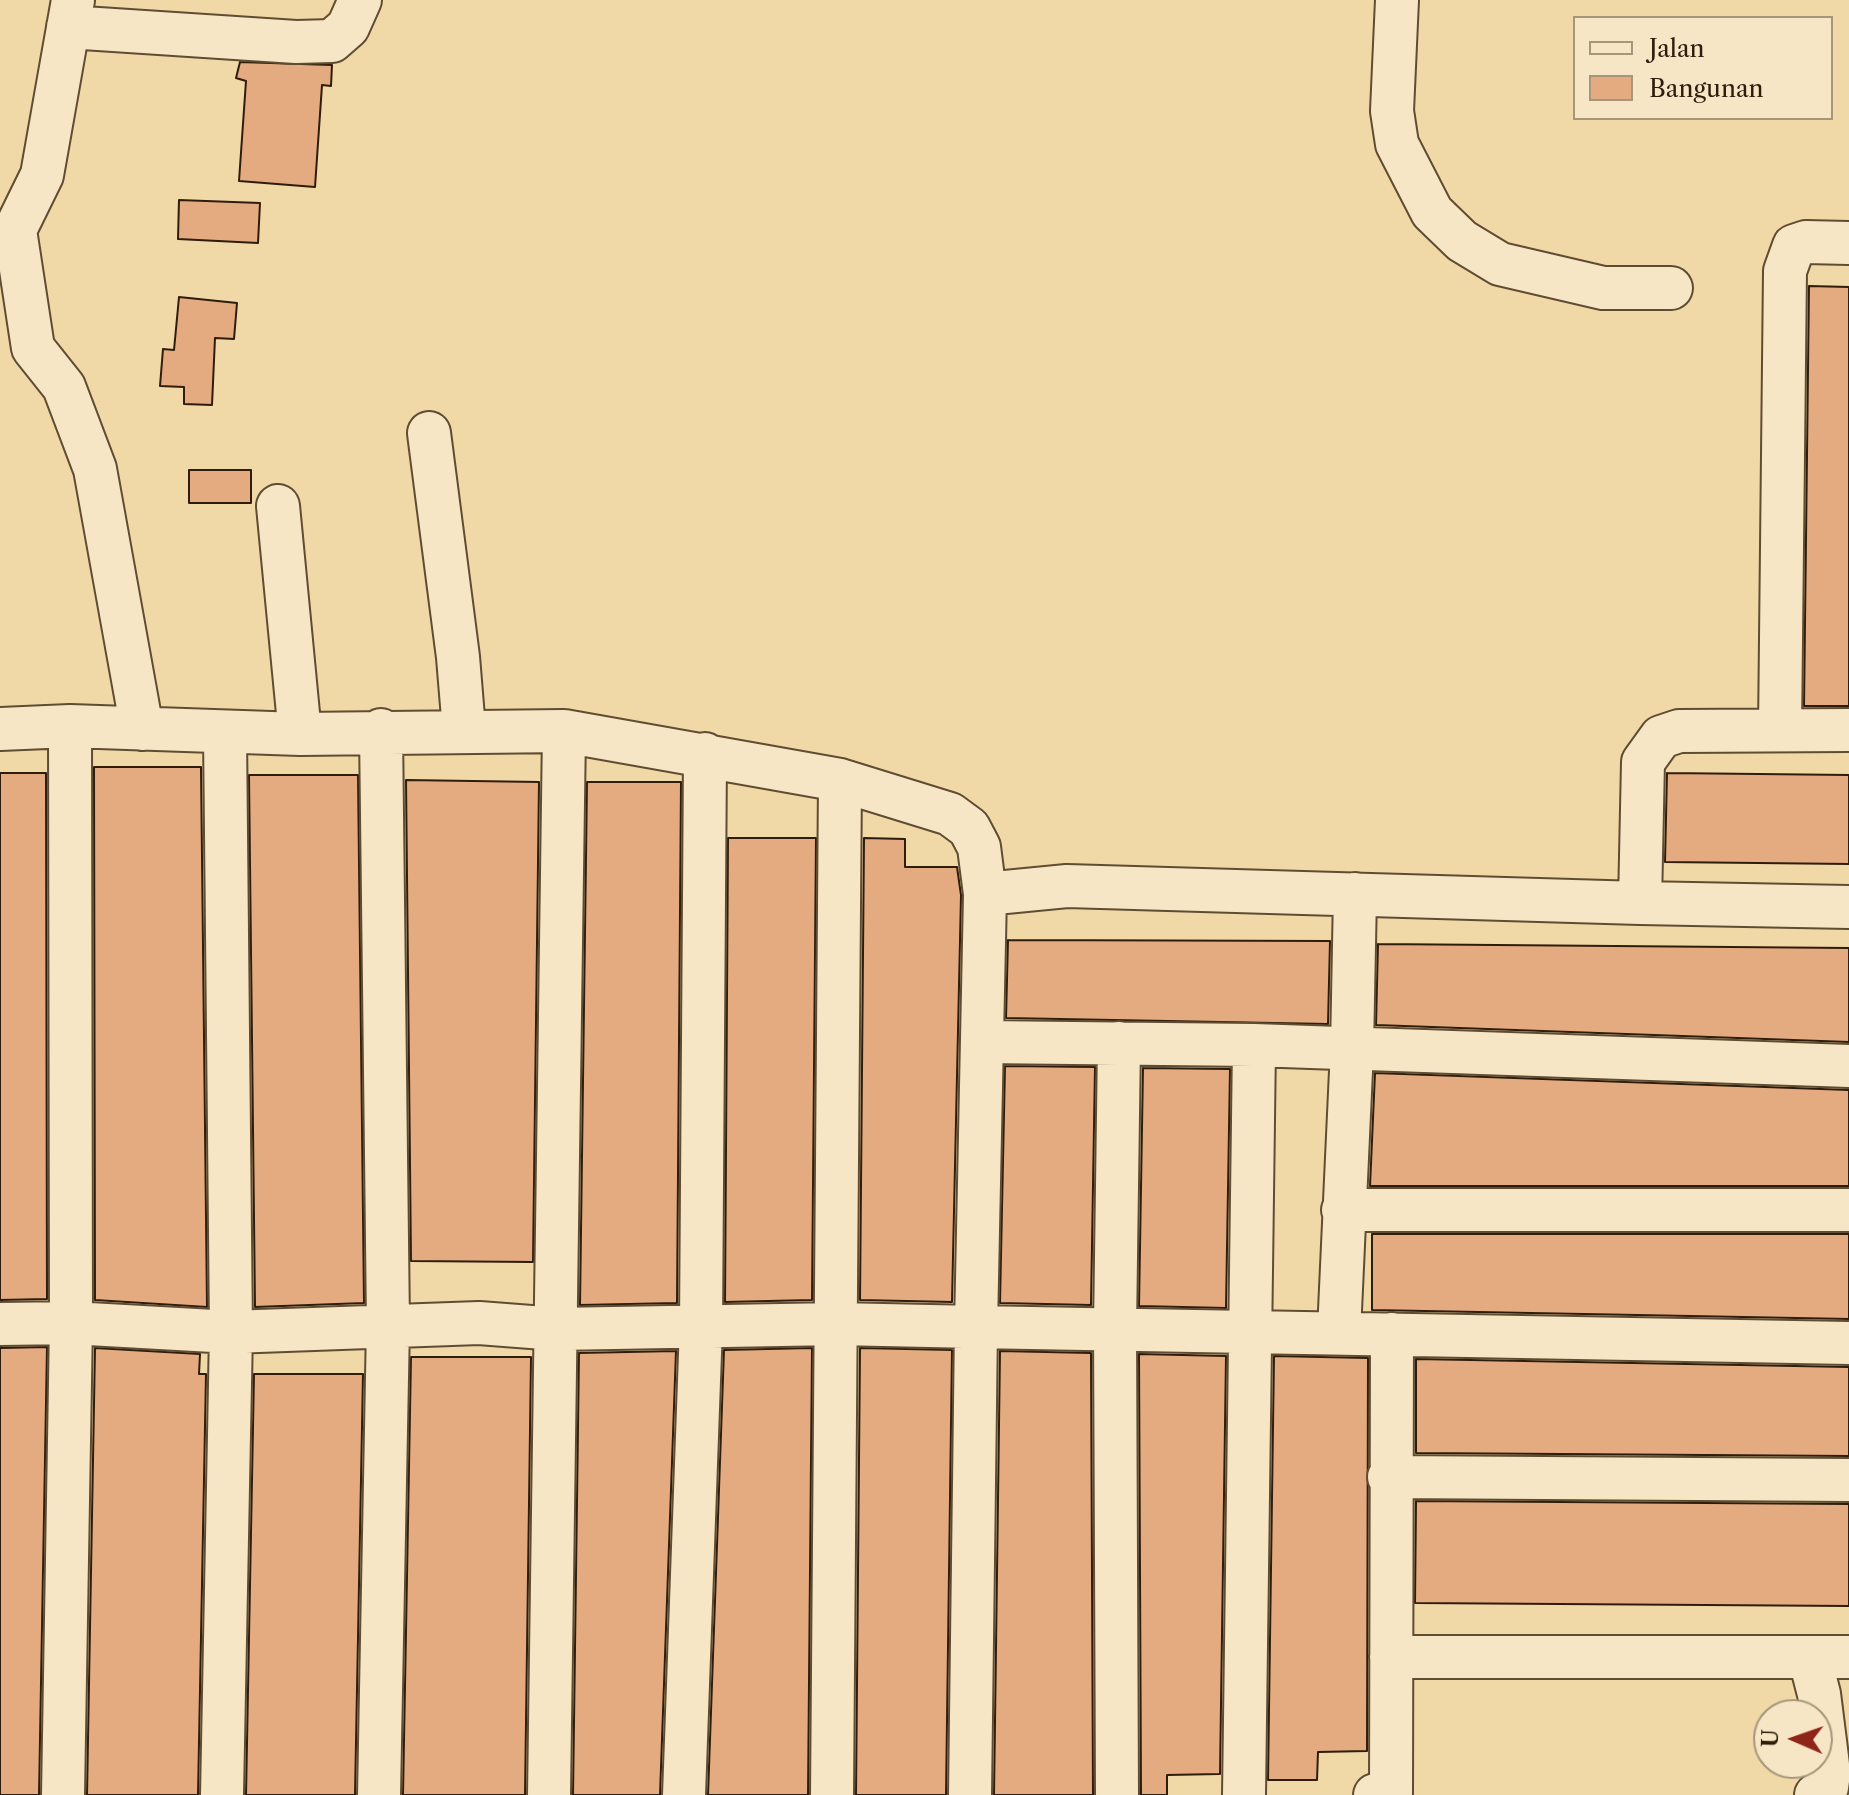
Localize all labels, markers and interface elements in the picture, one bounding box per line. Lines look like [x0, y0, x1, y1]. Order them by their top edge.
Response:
legend [1573, 16, 1833, 120]
text: Jalan [1649, 34, 1705, 63]
text: Bangunan [1649, 74, 1764, 103]
north arrow [1753, 1699, 1833, 1779]
text: U [1757, 1729, 1784, 1748]

